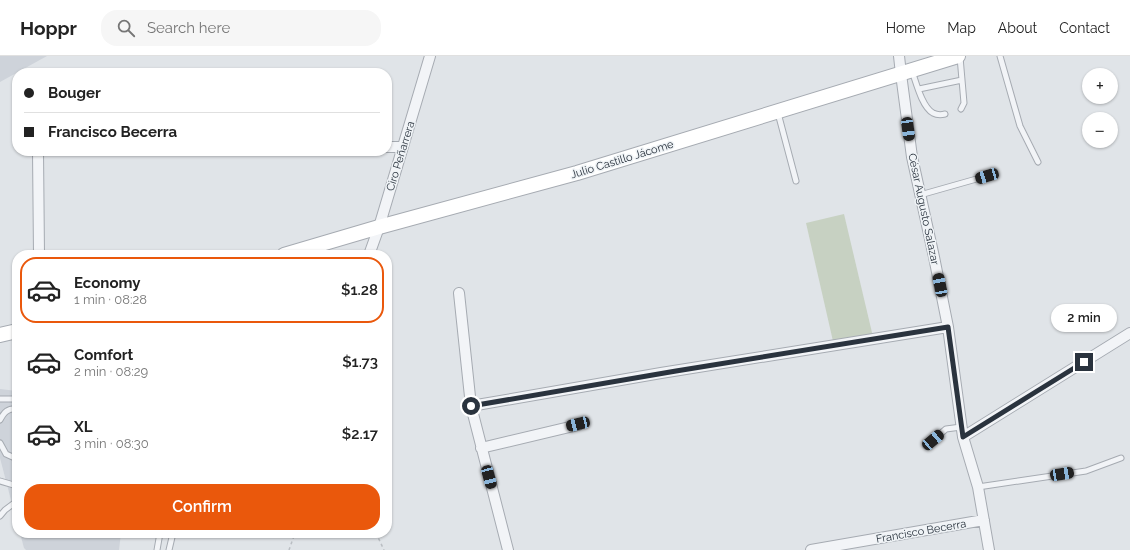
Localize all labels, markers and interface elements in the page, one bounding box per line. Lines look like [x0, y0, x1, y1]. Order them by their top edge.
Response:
search box [101, 10, 381, 46]
text: Hoppr [20, 17, 77, 39]
icon: search [115, 17, 137, 39]
text: Search here [147, 19, 230, 37]
text: Home [886, 20, 925, 36]
text: Map [947, 20, 976, 36]
text: About [998, 20, 1037, 36]
text: Contact [1059, 20, 1110, 36]
map controls [1082, 68, 1118, 148]
button: + [1082, 68, 1118, 104]
text: Bouger [48, 84, 101, 102]
button: − [1082, 112, 1118, 148]
car [900, 116, 916, 142]
street label: Ciro Peñarrera [384, 120, 417, 193]
text: Francisco Becerra [48, 123, 177, 141]
street label: Julio Castillo Jácome [569, 137, 676, 181]
street label: César Augusto Salazar [905, 152, 942, 266]
car [974, 167, 1000, 185]
icon: car [26, 272, 62, 308]
car [932, 272, 948, 298]
text: Economy [74, 274, 141, 292]
text: $1.28 [341, 281, 378, 299]
text: 1 min · 08:28 [74, 292, 147, 307]
callout: 2 min [1051, 304, 1117, 332]
text: 2 min [1067, 310, 1101, 325]
icon: car [26, 344, 62, 380]
text: Comfort [74, 346, 133, 364]
text: $1.73 [342, 353, 378, 371]
route end [1075, 353, 1093, 371]
text: 2 min · 08:29 [74, 364, 148, 379]
route start [462, 397, 480, 415]
car [565, 415, 591, 433]
icon: car [26, 416, 62, 452]
text: XL [74, 418, 92, 436]
text: $2.17 [342, 425, 378, 443]
car [920, 428, 946, 452]
text: 3 min · 08:30 [74, 436, 149, 451]
car [480, 464, 498, 490]
car [1049, 466, 1075, 482]
button: Confirm [24, 484, 380, 530]
street label: Francisco Becerra [875, 517, 967, 546]

